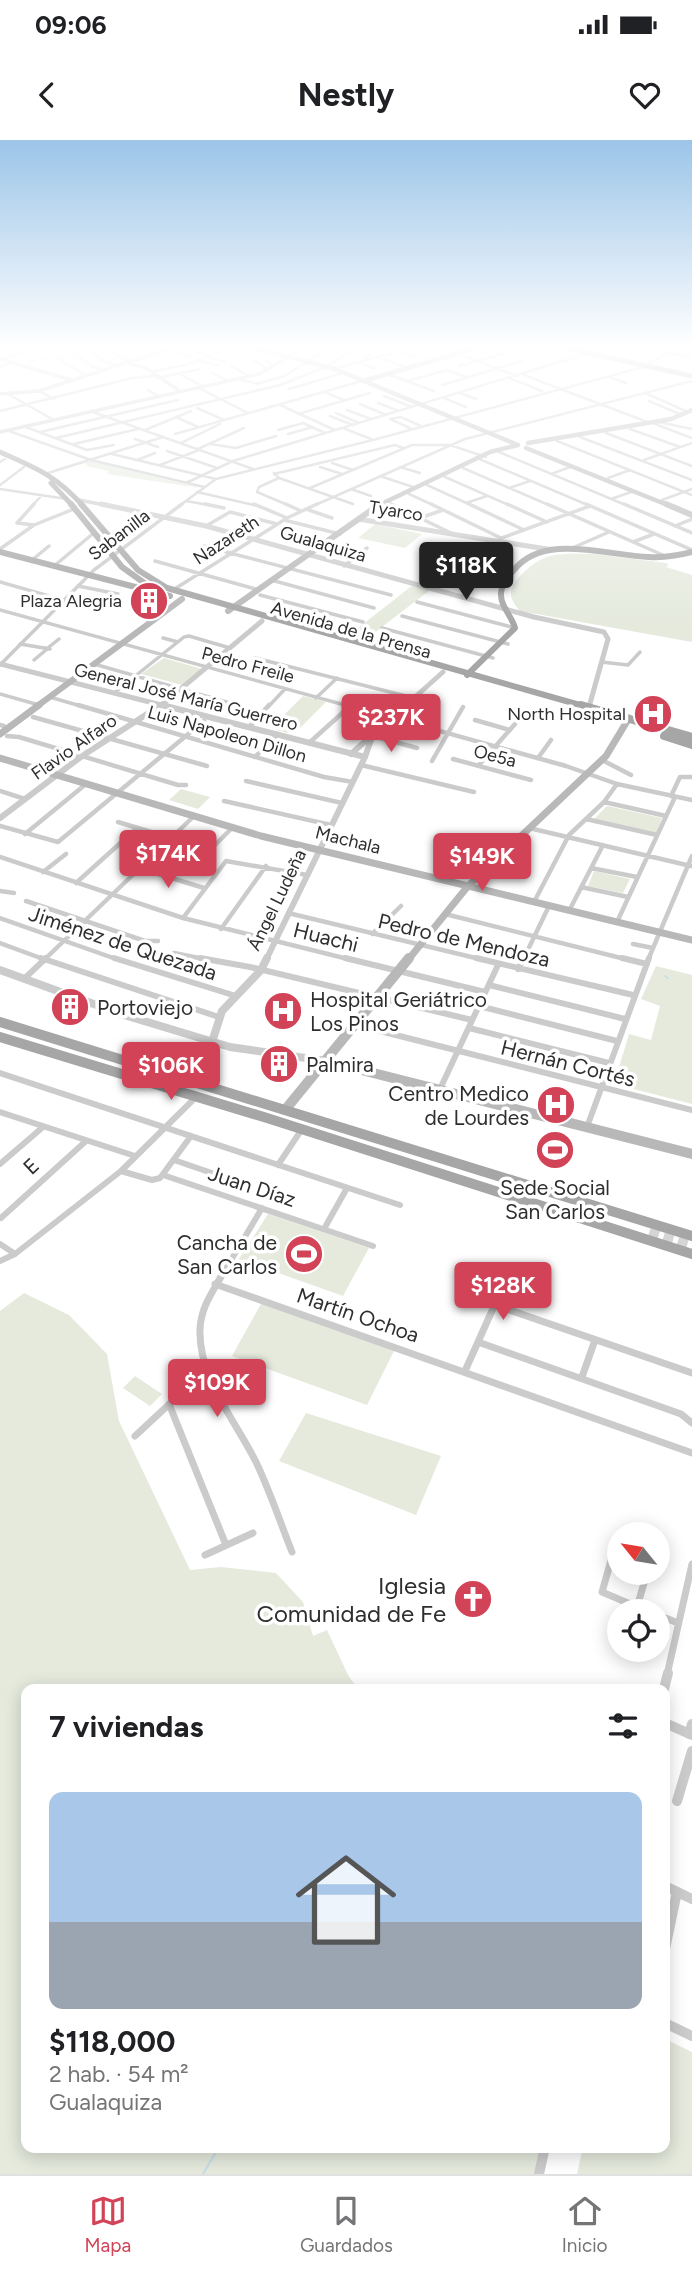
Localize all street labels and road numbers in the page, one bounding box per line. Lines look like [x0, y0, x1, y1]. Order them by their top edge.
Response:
street label: Tyarco [367, 496, 425, 526]
street label: Sabanilla [84, 505, 154, 565]
street label: Nazareth [189, 511, 263, 569]
street label: Gualaquiza [277, 521, 369, 567]
street label: Avenida de la Prensa [268, 597, 434, 663]
street label: Pedro Freile [199, 642, 297, 688]
street label: General José María Guerrero [72, 659, 300, 735]
street label: Luis Napoleon Dillon [145, 701, 309, 767]
street label: Flavio Alfaro [27, 709, 121, 785]
street label: Oe5a [471, 740, 519, 772]
street label: Machala [313, 821, 383, 859]
street label: Ángel Ludeña [243, 846, 311, 954]
street label: Jiménez de Quezada [26, 901, 220, 985]
street label: Pedro de Mendoza [376, 908, 552, 972]
street label: Huachi [291, 917, 361, 957]
street label: Hernán Cortés [498, 1034, 638, 1092]
street label: E [18, 1153, 44, 1179]
street label: Juan Díaz [205, 1160, 299, 1212]
street label: Martín Ochoa [294, 1282, 422, 1348]

